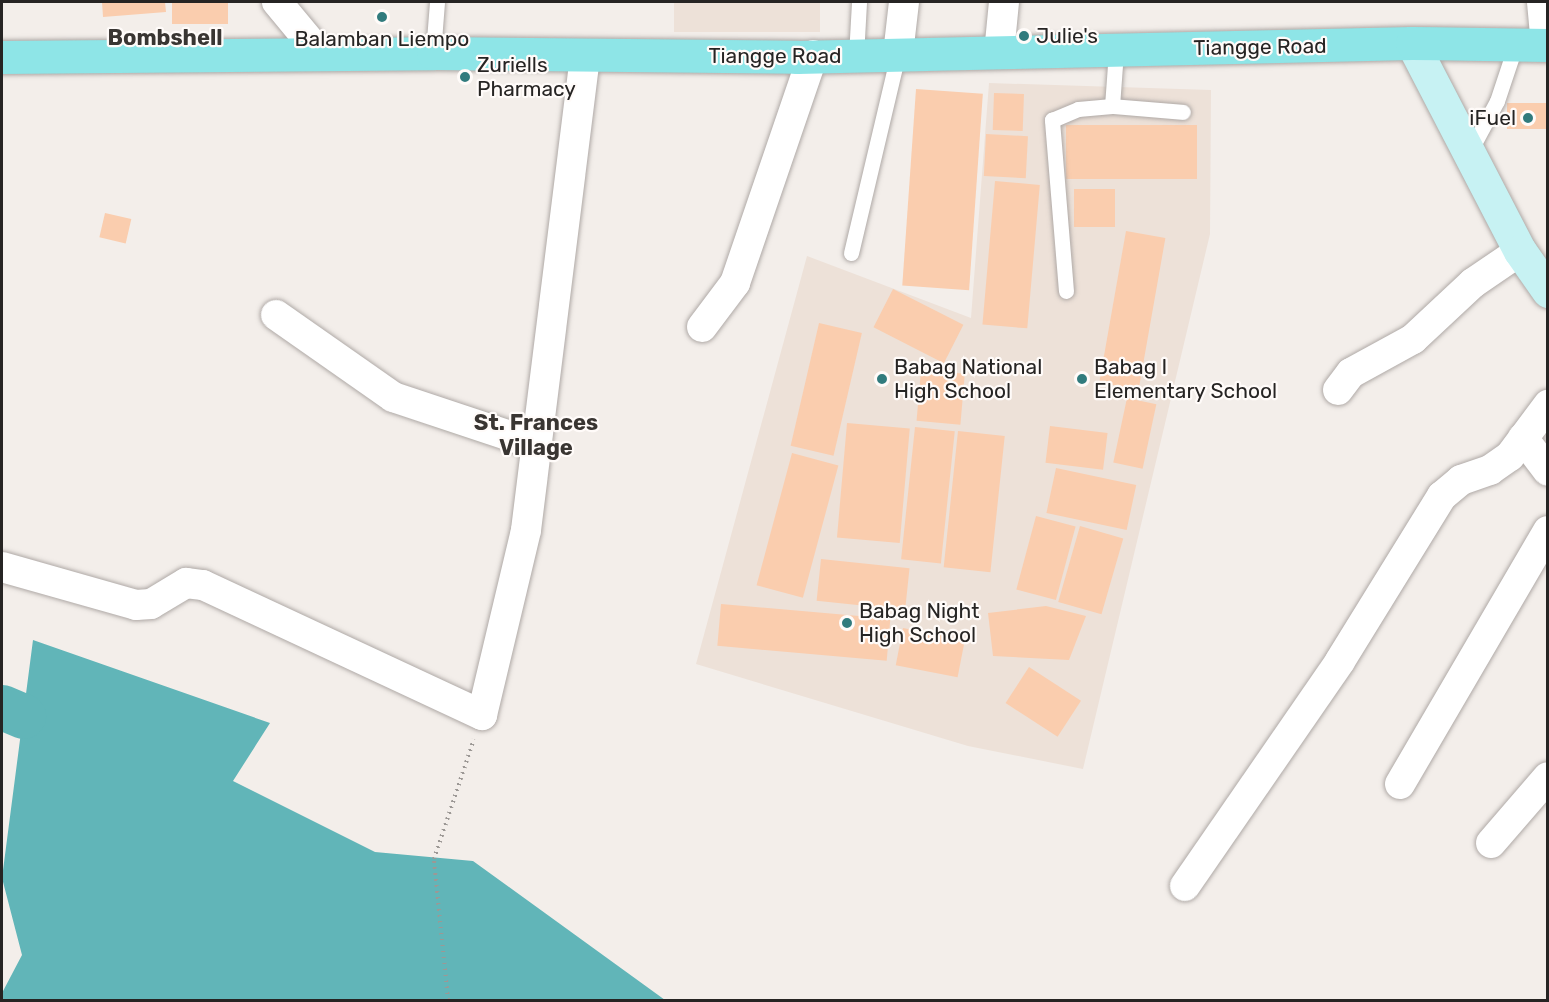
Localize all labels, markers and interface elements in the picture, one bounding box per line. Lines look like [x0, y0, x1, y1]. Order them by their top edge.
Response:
marker: Balamban Liempo [375, 10, 389, 24]
place label: Julie's [1036, 23, 1098, 49]
district label: Bombshell [107, 25, 223, 51]
place label: Balamban Liempo [295, 26, 469, 52]
marker: Julie's [1017, 29, 1031, 43]
street label: Tiangge Road [1193, 33, 1327, 61]
street label: Tiangge Road [708, 43, 842, 69]
place label: Zuriells Pharmacy [477, 52, 576, 102]
marker: Zuriells Pharmacy [458, 70, 472, 84]
place label: iFuel [1469, 105, 1516, 131]
marker: iFuel [1521, 111, 1535, 125]
place label: Babag National High School [894, 354, 1042, 404]
place label: Babag I Elementary School [1094, 354, 1278, 404]
marker: Babag National High School [875, 372, 889, 386]
marker: Babag I Elementary School [1075, 372, 1089, 386]
district label: St. Frances Village [474, 409, 598, 460]
place label: Babag Night High School [859, 598, 979, 648]
marker: Babag Night High School [840, 616, 854, 630]

